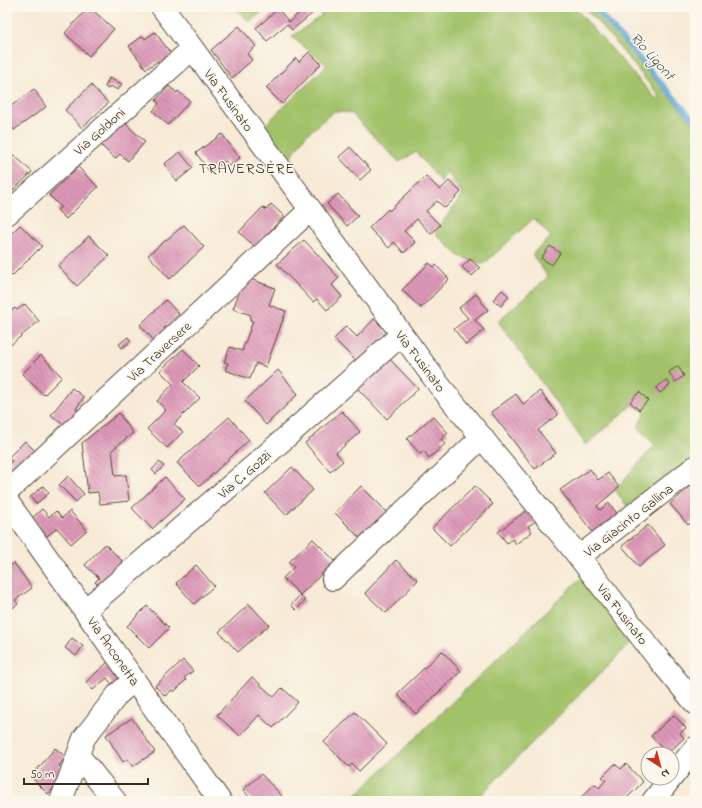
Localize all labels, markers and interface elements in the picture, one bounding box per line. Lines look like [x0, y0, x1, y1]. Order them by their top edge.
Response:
water label: Rio Ligont [624, 28, 681, 88]
street label: Via Fusinato [197, 64, 258, 137]
street label: Via Goldoni [69, 103, 131, 162]
district label: TRAVERSÈRE [199, 158, 295, 180]
street label: Via Traversere [122, 316, 197, 388]
street label: Via Fusinato [389, 326, 450, 397]
street label: Via C. Gozzi [213, 446, 276, 505]
street label: Via Giacinto Gallina [579, 479, 678, 564]
street label: Via Fusinato [590, 579, 653, 650]
street label: Via Anconetta [81, 612, 144, 691]
north arrow [640, 746, 680, 786]
scale bar [24, 760, 148, 786]
text: N [658, 765, 673, 782]
text: 50 m [30, 766, 54, 784]

